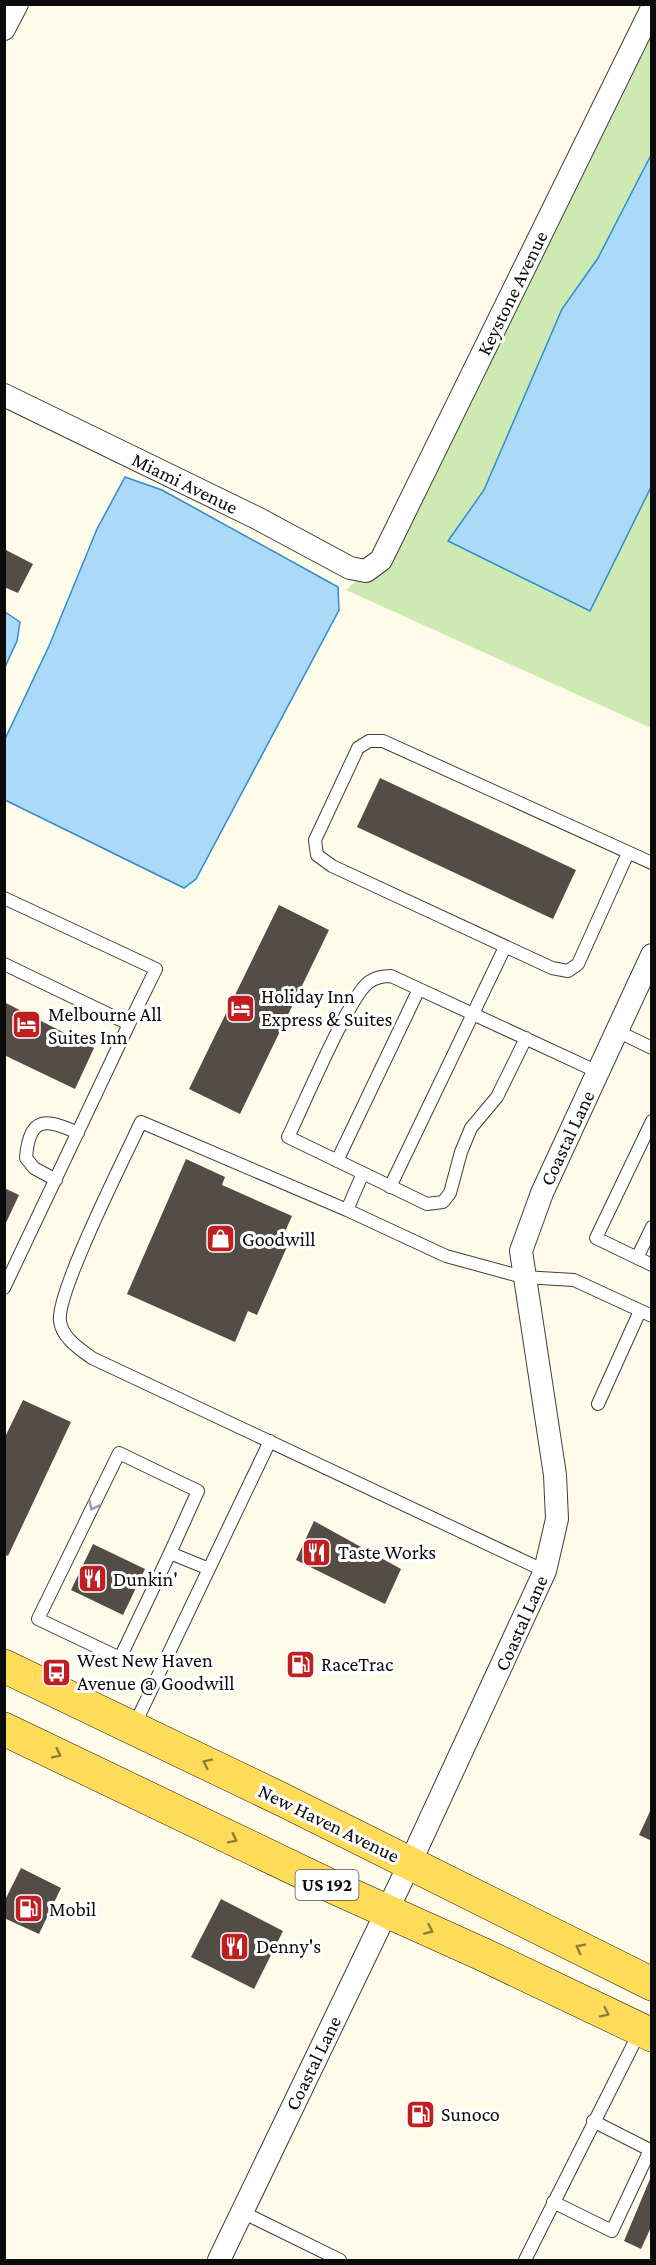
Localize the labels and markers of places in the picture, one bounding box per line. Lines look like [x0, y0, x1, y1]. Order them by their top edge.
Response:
place label: Holiday Inn Express & Suites [261, 985, 392, 1031]
hotel icon: Holiday Inn Express & Suites [224, 992, 256, 1024]
place label: Melbourne All Suites Inn [48, 1003, 162, 1048]
hotel icon: Melbourne All Suites Inn [11, 1009, 43, 1041]
shop icon: Goodwill [205, 1223, 237, 1255]
place label: Goodwill [242, 1228, 316, 1250]
restaurant icon: Taste Works [301, 1536, 333, 1568]
place label: Taste Works [338, 1541, 436, 1563]
restaurant icon: Dunkin' [76, 1563, 108, 1595]
place label: Dunkin' [113, 1568, 178, 1590]
fuel station icon: RaceTrac [284, 1648, 316, 1680]
place label: West New Haven Avenue @ Goodwill [77, 1649, 235, 1695]
place label: RaceTrac [321, 1653, 394, 1675]
bus stop icon: West New Haven Avenue @ Goodwill [40, 1656, 72, 1688]
fuel station icon: Mobil [12, 1893, 44, 1925]
place label: Mobil [49, 1898, 96, 1920]
restaurant icon: Denny's [219, 1930, 251, 1962]
place label: Denny's [256, 1935, 321, 1958]
fuel station icon: Sunoco [404, 2098, 436, 2130]
place label: Sunoco [441, 2103, 500, 2125]

